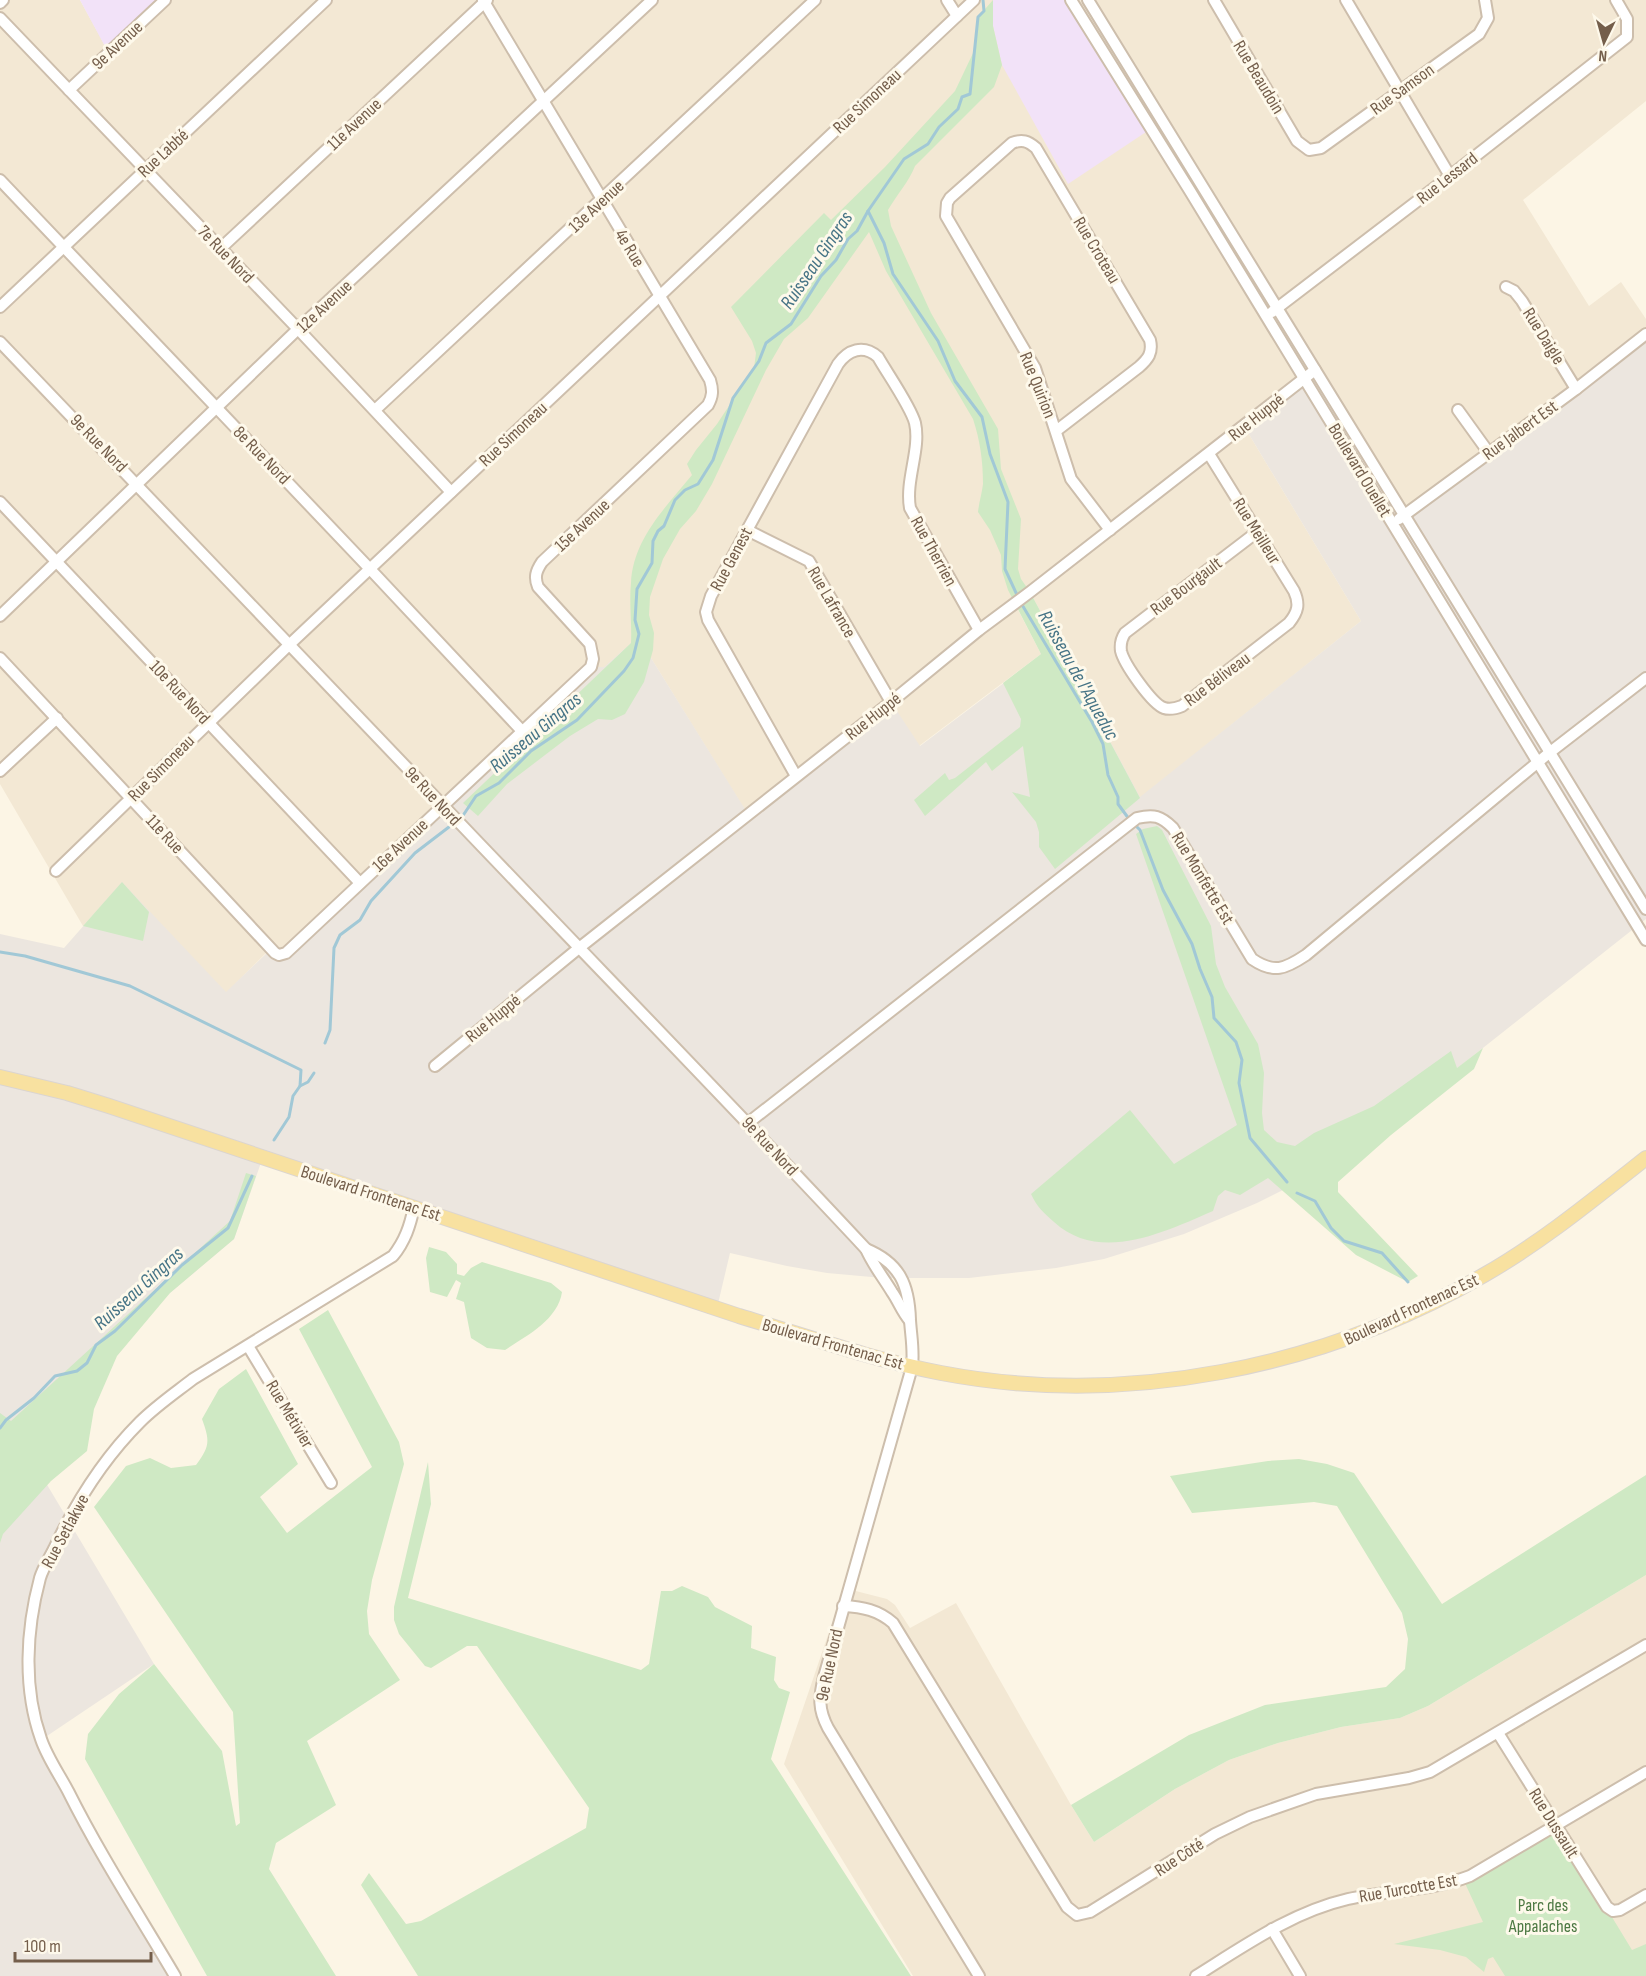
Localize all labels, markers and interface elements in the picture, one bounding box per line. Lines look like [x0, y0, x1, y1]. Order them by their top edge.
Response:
north arrow [1574, 12, 1634, 72]
street label: 9e Avenue [87, 17, 147, 74]
street label: Rue Beaudoin [1229, 37, 1289, 118]
text: N [1598, 46, 1608, 65]
street label: Rue Samson [1366, 59, 1438, 120]
street label: Rue Simoneau [829, 65, 906, 138]
street label: 11e Avenue [323, 94, 386, 155]
street label: Rue Labbé [134, 125, 193, 182]
street label: Rue Lessard [1413, 148, 1482, 209]
street label: 13e Avenue [564, 176, 628, 237]
water label: Ruisseau Gingras [775, 207, 858, 314]
street label: Rue Croteau [1069, 213, 1125, 287]
street label: 7e Rue Nord [193, 221, 258, 288]
street label: 4e Rue [610, 225, 649, 271]
street label: 12e Avenue [292, 275, 356, 337]
street label: Rue Daigle [1518, 304, 1569, 368]
street label: Rue Quirion [1015, 349, 1060, 421]
street label: Rue Huppé [1224, 389, 1288, 446]
street label: Rue Jalbert Est [1479, 396, 1562, 465]
street label: Rue Simoneau [475, 398, 552, 471]
street label: 9e Rue Nord [66, 410, 132, 477]
street label: Boulevard Ouellet [1323, 420, 1396, 521]
street label: 8e Rue Nord [229, 422, 295, 489]
street label: Rue Meilleur [1228, 494, 1285, 568]
street label: 15e Avenue [550, 495, 614, 556]
street label: Rue Therrien [906, 513, 961, 590]
street label: Rue Genest [706, 523, 757, 595]
street label: Rue Bourgault [1146, 552, 1227, 620]
street label: Rue Lafrance [803, 563, 860, 642]
water label: Ruisseau de l'Aqueduc [1033, 606, 1124, 745]
street label: Rue Béliveau [1180, 648, 1254, 711]
street label: 10e Rue Nord [145, 656, 214, 729]
water label: Ruisseau Gingras [485, 687, 586, 778]
street label: Rue Huppé [841, 688, 905, 745]
street label: Rue Simoneau [124, 731, 199, 806]
street label: 9e Rue Nord [400, 762, 465, 830]
street label: 11e Rue [141, 810, 188, 858]
street label: 16e Avenue [368, 814, 432, 876]
street label: Rue Monfette Est [1167, 828, 1239, 929]
street label: Rue Huppé [462, 990, 525, 1047]
street label: 9e Rue Nord [737, 1112, 802, 1180]
street label: Boulevard Frontenac Est [298, 1161, 444, 1226]
water label: Ruisseau Gingras [89, 1242, 188, 1335]
street label: Boulevard Frontenac Est [1341, 1269, 1482, 1350]
street label: Boulevard Frontenac Est [760, 1314, 906, 1375]
street label: Rue Métivier [261, 1377, 318, 1452]
street label: Rue Setlakwe [37, 1491, 94, 1572]
street label: 9e Rue Nord [812, 1627, 847, 1703]
street label: Rue Dussault [1524, 1785, 1583, 1862]
street label: Rue Côté [1151, 1834, 1208, 1881]
street label: Rue Turcotte Est [1357, 1869, 1459, 1907]
park label: Parc des Appalaches [1508, 1895, 1577, 1937]
scale bar [15, 1925, 152, 1963]
text: 100 m [24, 1936, 61, 1957]

